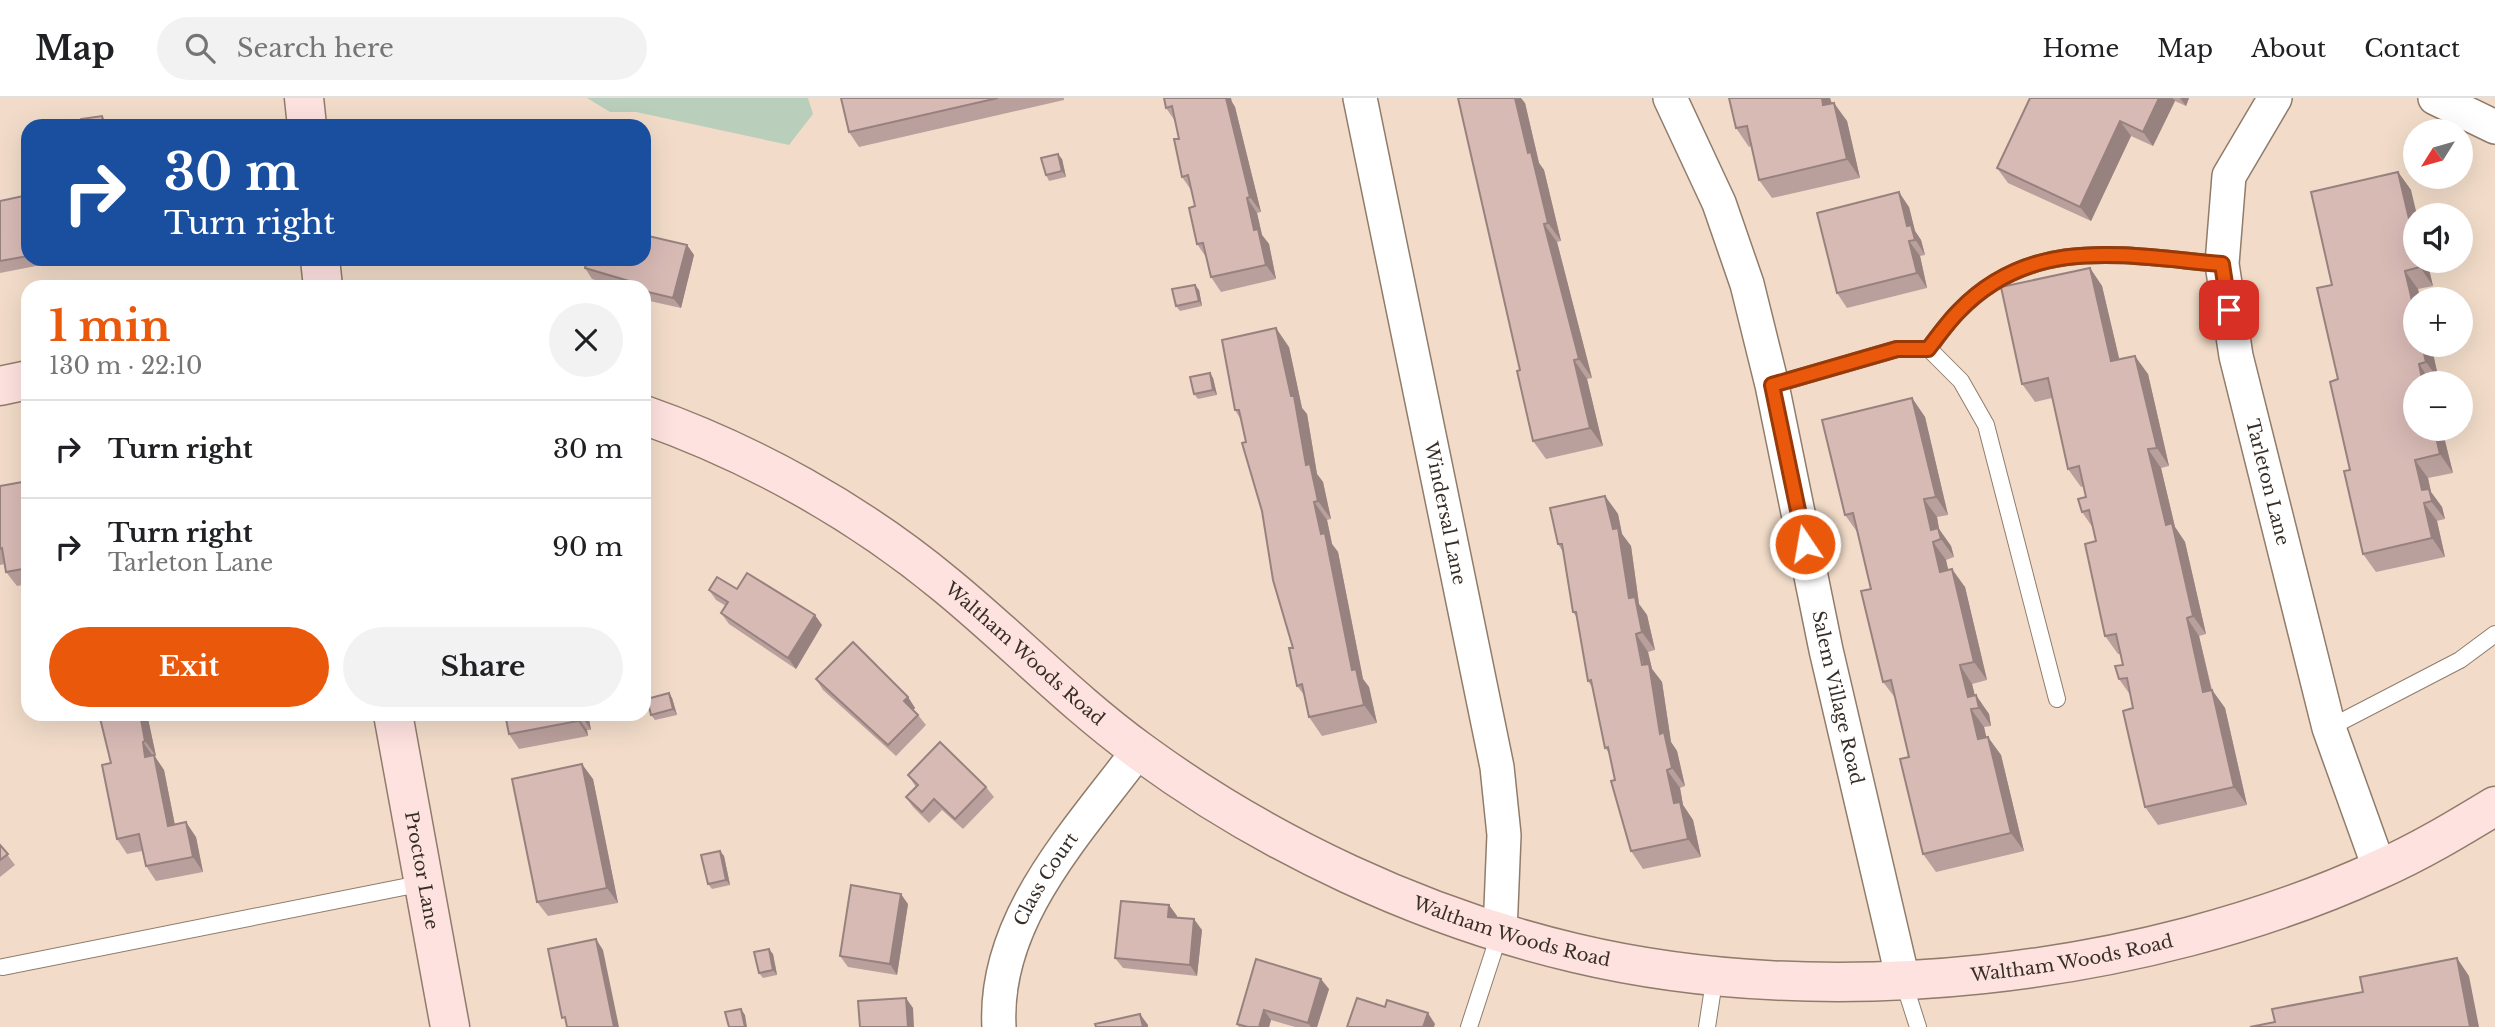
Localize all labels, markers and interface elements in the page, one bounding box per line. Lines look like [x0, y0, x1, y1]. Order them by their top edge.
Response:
search box [157, 17, 647, 80]
text: Map [35, 28, 115, 69]
icon: search [181, 29, 219, 67]
text: Search here [237, 32, 394, 64]
text: Home [2043, 34, 2119, 63]
text: Map [2157, 34, 2213, 63]
text: About [2251, 34, 2326, 63]
text: Contact [2364, 34, 2460, 63]
north arrow [2403, 119, 2473, 189]
map controls [2403, 119, 2473, 441]
text: 30 m [164, 142, 299, 203]
icon: right [49, 147, 140, 238]
text: Turn right [164, 203, 335, 243]
button: sound [2403, 203, 2473, 273]
pin [2199, 280, 2259, 340]
button: + [2403, 287, 2473, 357]
icon: arrive [2210, 291, 2248, 329]
text: 1 min [49, 300, 171, 352]
button: close [549, 303, 623, 377]
text: 130 m · 22:10 [49, 352, 202, 380]
button: − [2403, 371, 2473, 441]
street label: Tarleton Lane [2241, 417, 2294, 548]
icon: right [49, 430, 87, 468]
text: Turn right [108, 433, 253, 465]
text: 30 m [553, 433, 623, 465]
street label: Windersal Lane [1419, 439, 1470, 587]
position arrow [1768, 507, 1842, 581]
text: Turn right [108, 517, 253, 549]
icon: right [49, 528, 87, 566]
text: 90 m [552, 531, 623, 563]
text: Tarleton Lane [108, 549, 273, 577]
street label: Waltham Woods Road [940, 577, 1109, 730]
street label: Salem Village Road [1807, 609, 1868, 787]
button: Exit [49, 627, 329, 707]
button: Share [343, 627, 623, 707]
street label: Proctor Lane [400, 809, 443, 931]
street label: Class Court [1009, 828, 1083, 929]
street label: Waltham Woods Road [1409, 892, 1612, 971]
street label: Waltham Woods Road [1968, 930, 2175, 986]

